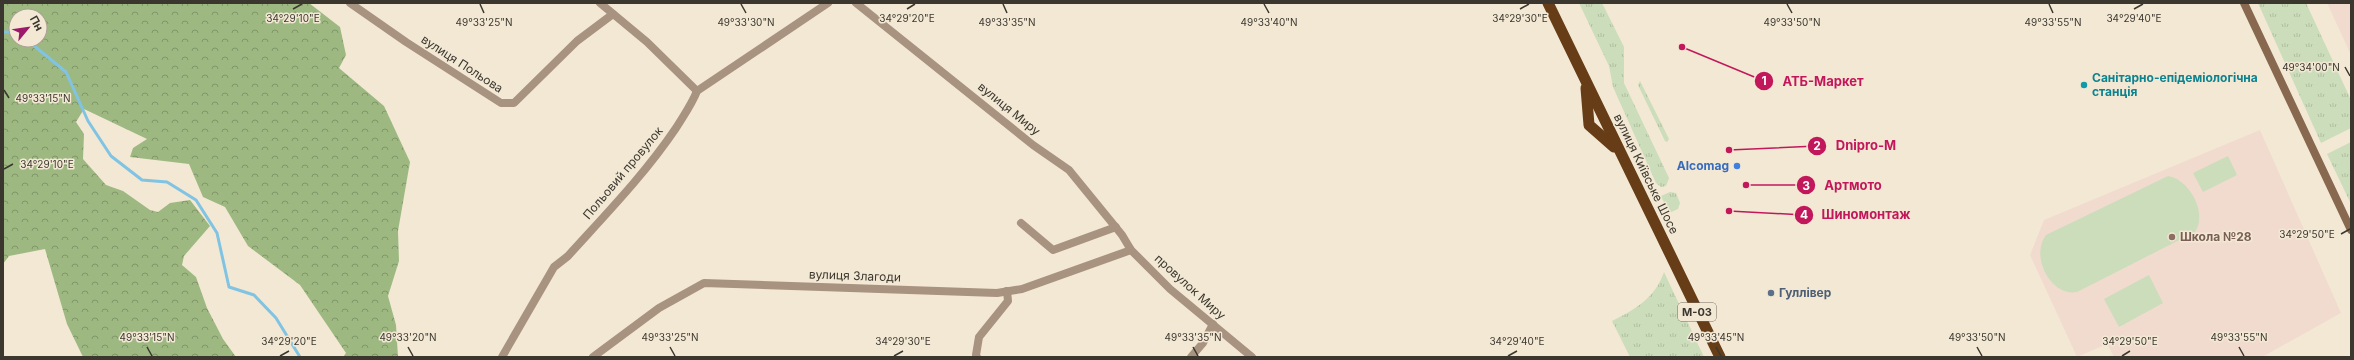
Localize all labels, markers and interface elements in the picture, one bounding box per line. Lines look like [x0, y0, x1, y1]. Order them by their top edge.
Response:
north arrow [8, 8, 48, 48]
text: 34°29'10"E [266, 12, 320, 24]
text: 34°29'20"E [879, 12, 935, 24]
text: 34°29'30"E [1492, 12, 1548, 24]
text: 34°29'40"E [2106, 12, 2162, 24]
text: Пн [27, 13, 47, 33]
text: 49°33'25"N [456, 16, 512, 28]
text: 49°33'30"N [717, 16, 775, 28]
text: 49°33'35"N [978, 16, 1036, 28]
text: 49°33'40"N [1241, 16, 1297, 28]
text: 49°33'50"N [1763, 16, 1821, 28]
text: 49°33'55"N [2025, 16, 2081, 28]
street label: вулиця Польова [419, 32, 506, 96]
text: 49°34'00"N [2282, 61, 2340, 73]
callout: АТБ-Маркет [1754, 69, 1871, 94]
place label: Санітарно-епідеміологічна станція [2092, 70, 2258, 99]
text: 1 [1761, 73, 1767, 88]
text: АТБ-Маркет [1782, 73, 1864, 89]
street label: вулиця Миру [975, 79, 1044, 139]
marker: Санітарно-епідеміологічна станція [2079, 80, 2089, 90]
text: 49°33'15"N [16, 92, 70, 104]
street label: вулиця Київське Шосе [1611, 111, 1682, 236]
street label: Польовий провулок [579, 123, 666, 222]
callout: Dnipro-M [1807, 133, 1904, 158]
text: Dnipro-M [1836, 137, 1896, 153]
text: 2 [1813, 138, 1821, 153]
text: 34°29'10"E [20, 158, 74, 170]
place label: Alcomag [1677, 158, 1729, 173]
marker: Alcomag [1732, 161, 1742, 171]
callout: Артмото [1796, 173, 1889, 198]
text: Артмото [1824, 177, 1882, 193]
text: 3 [1802, 178, 1810, 193]
callout: Шиномонтаж [1794, 202, 1919, 227]
text: Шиномонтаж [1822, 206, 1910, 222]
text: 4 [1800, 207, 1808, 222]
text: 34°29'50"E [2279, 228, 2335, 240]
place label: Школа №28 [2180, 229, 2252, 244]
marker: Школа №28 [2167, 232, 2177, 242]
street label: провулок Миру [1152, 251, 1229, 323]
street label: вулиця Злагоди [809, 266, 901, 285]
place label: Гуллівер [1779, 285, 1832, 300]
marker: Гуллівер [1766, 288, 1776, 298]
road number: М-03 [1678, 303, 1716, 321]
text: 49°33'15"N [120, 331, 174, 343]
text: 49°33'20"N [379, 331, 437, 343]
text: 49°33'25"N [642, 331, 698, 343]
text: 49°33'35"N [1164, 331, 1222, 343]
text: 49°33'45"N [1688, 331, 1744, 343]
text: 49°33'50"N [1948, 331, 2006, 343]
text: 49°33'55"N [2211, 331, 2267, 343]
text: 34°29'20"E [261, 335, 317, 347]
text: 34°29'30"E [875, 335, 931, 347]
text: 34°29'40"E [1489, 335, 1545, 347]
text: 34°29'50"E [2102, 335, 2158, 347]

